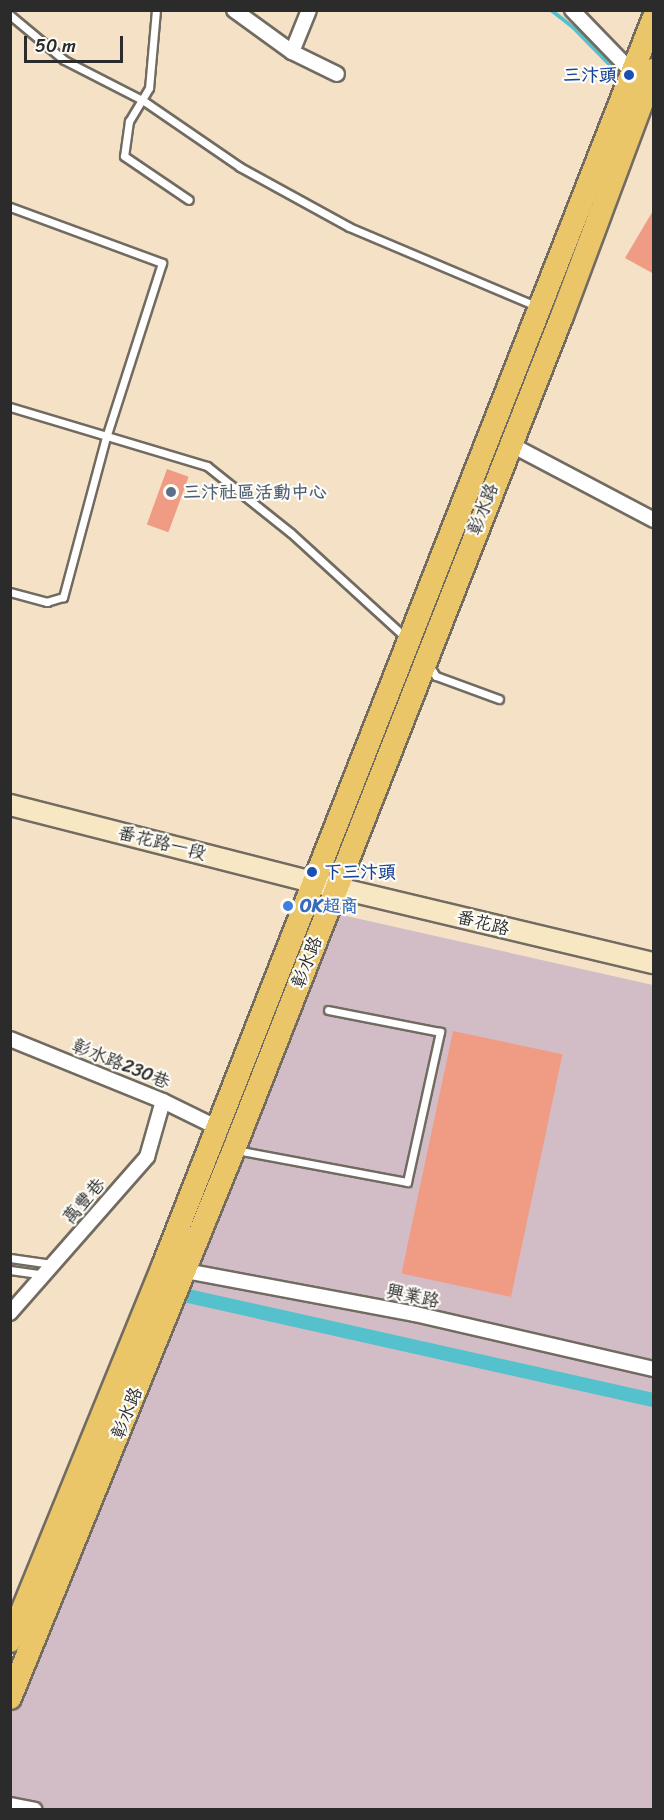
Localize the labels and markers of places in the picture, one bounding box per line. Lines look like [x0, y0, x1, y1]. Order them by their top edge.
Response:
place label: 三汴頭 [563, 64, 617, 86]
marker: 三汴頭 [622, 68, 636, 82]
place label: 三汴社區活動中心 [183, 481, 327, 503]
marker: 三汴社區活動中心 [164, 485, 178, 499]
place label: 下三汴頭 [324, 861, 396, 883]
marker: 下三汴頭 [305, 865, 319, 879]
place label: OK超商 [300, 895, 359, 917]
marker: OK超商 [281, 899, 295, 913]

